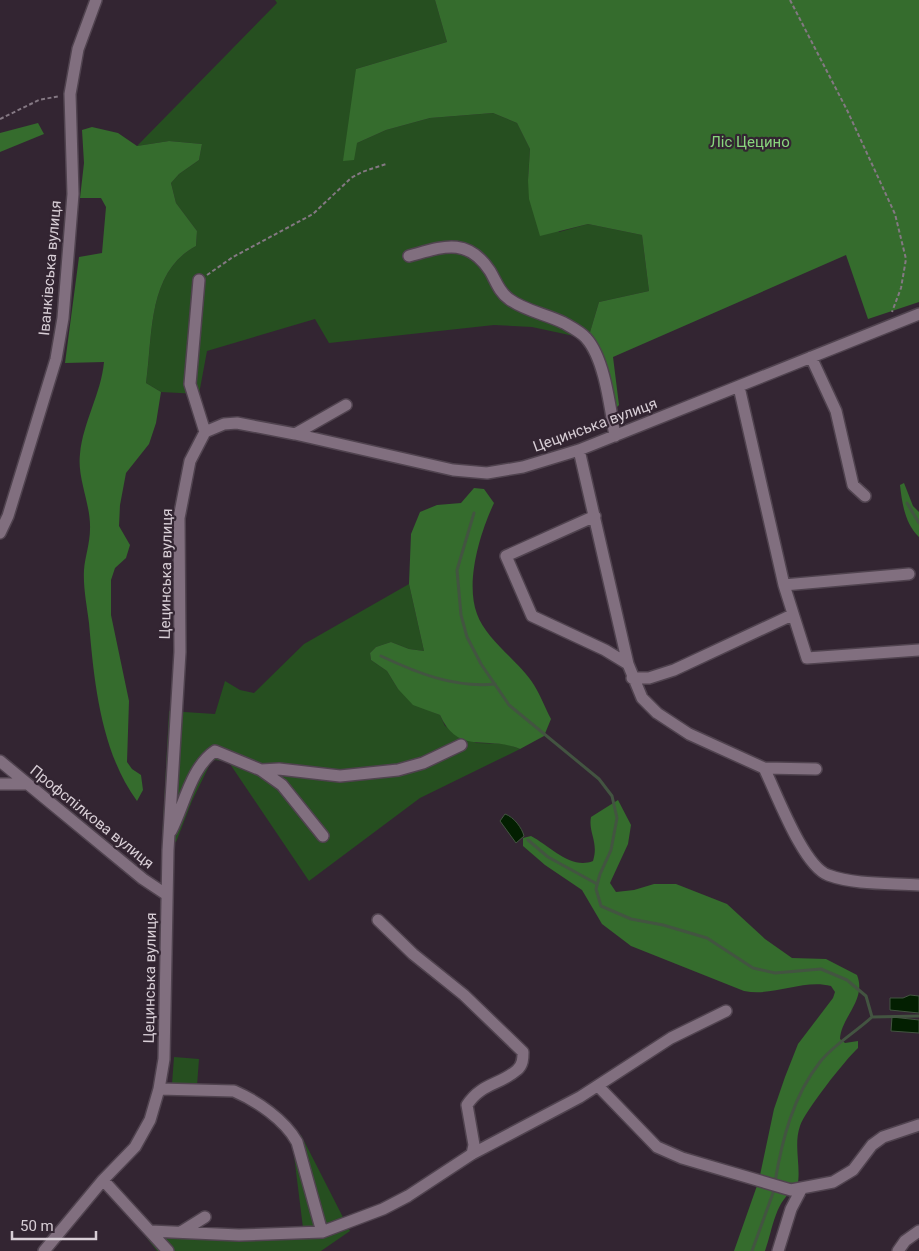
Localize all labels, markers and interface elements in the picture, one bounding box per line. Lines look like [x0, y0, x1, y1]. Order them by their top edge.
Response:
park label: Ліс Цецино [710, 133, 790, 151]
street label: Іванківська вулиця [35, 200, 65, 336]
street label: Цецинська вулиця [530, 394, 660, 456]
street label: Цецинська вулиця [156, 508, 176, 640]
street label: Профспілкова вулиця [26, 761, 158, 873]
street label: Цецинська вулиця [140, 912, 160, 1044]
scale bar [12, 1208, 96, 1240]
text: 50 m [20, 1217, 54, 1235]

